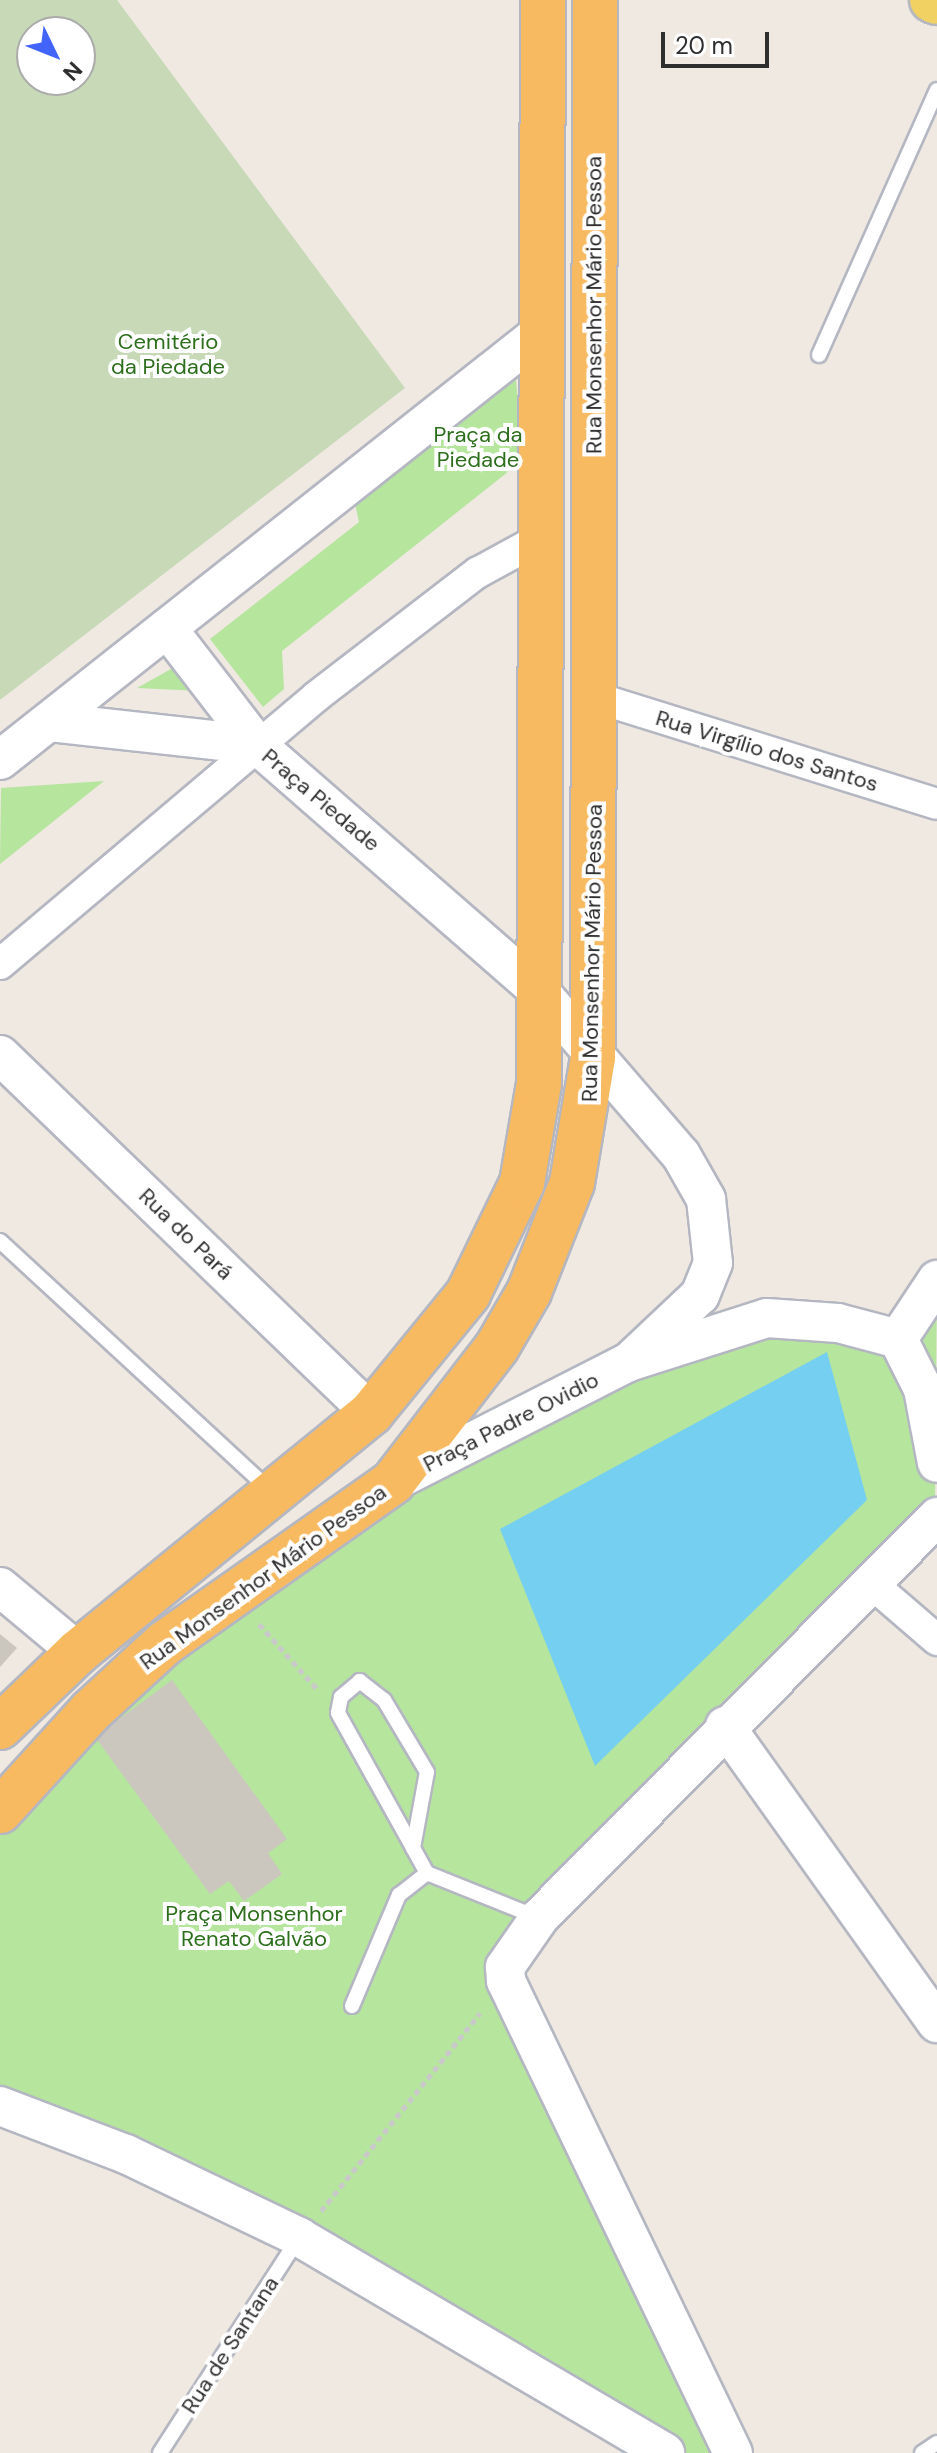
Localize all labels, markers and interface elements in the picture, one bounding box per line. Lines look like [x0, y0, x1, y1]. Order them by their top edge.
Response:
north arrow [16, 16, 96, 96]
scale bar [665, 16, 773, 66]
text: 20 m [675, 30, 733, 61]
text: N [56, 56, 89, 87]
street label: Rua Monsenhor Mário Pessoa [581, 156, 607, 454]
park label: Cemitério da Piedade [111, 328, 225, 380]
park label: Praça da Piedade [433, 421, 523, 472]
street label: Rua Virgílio dos Santos [653, 705, 881, 797]
street label: Praça Piedade [257, 743, 385, 857]
street label: Rua Monsenhor Mário Pessoa [576, 804, 608, 1102]
street label: Rua do Pará [133, 1183, 239, 1285]
street label: Praça Padre Ovidio [419, 1366, 603, 1478]
street label: Rua Monsenhor Mário Pessoa [135, 1479, 391, 1675]
park label: Praça Monsenhor Renato Galvão [165, 1900, 343, 1952]
street label: Rua de Santana [176, 2271, 284, 2419]

